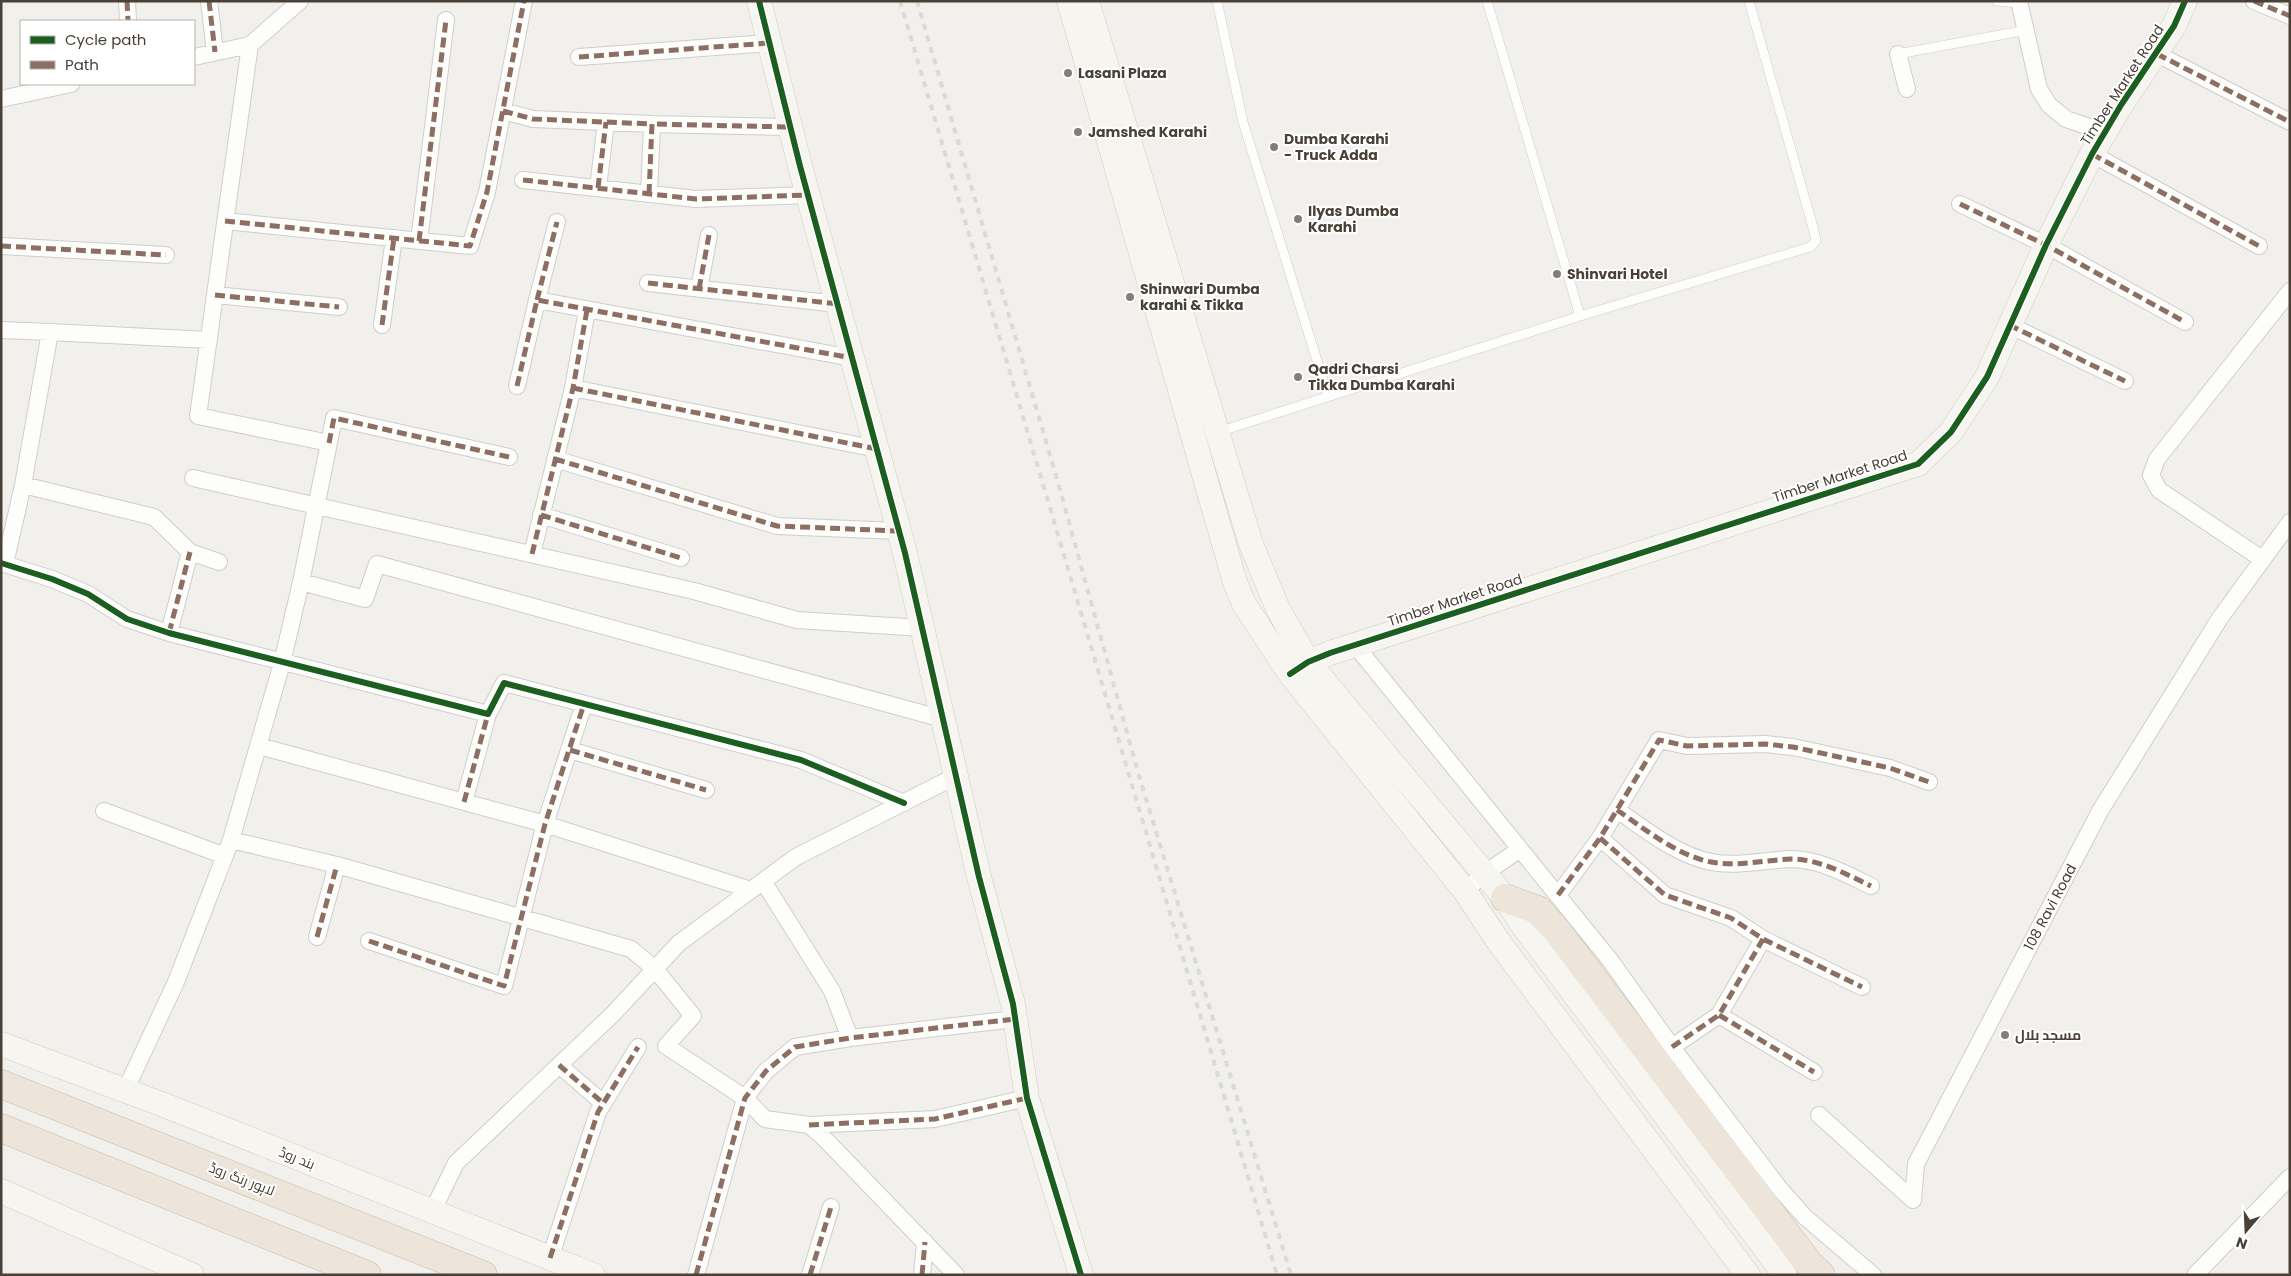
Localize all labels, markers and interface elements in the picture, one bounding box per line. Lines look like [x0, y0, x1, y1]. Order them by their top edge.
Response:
legend [20, 20, 195, 85]
street label: Timber Market Road [2075, 21, 2169, 149]
text: Cycle path [65, 29, 146, 50]
text: Path [65, 54, 99, 75]
place label: Lasani Plaza [1078, 63, 1167, 83]
marker: Lasani Plaza [1062, 67, 1074, 79]
place label: Jamshed Karahi [1088, 122, 1207, 142]
marker: Jamshed Karahi [1072, 126, 1084, 138]
place label: Dumba Karahi - Truck Adda [1284, 129, 1389, 165]
marker: Dumba Karahi - Truck Adda [1268, 141, 1280, 153]
place label: Ilyas Dumba Karahi [1308, 201, 1399, 237]
marker: Ilyas Dumba Karahi [1292, 213, 1304, 225]
place label: Shinvari Hotel [1567, 264, 1668, 284]
marker: Shinvari Hotel [1551, 268, 1563, 280]
place label: Shinwari Dumba karahi & Tikka [1140, 279, 1260, 315]
marker: Shinwari Dumba karahi & Tikka [1124, 291, 1136, 303]
place label: Qadri Charsi Tikka Dumba Karahi [1308, 359, 1455, 395]
marker: Qadri Charsi Tikka Dumba Karahi [1292, 371, 1304, 383]
street label: Timber Market Road [1770, 445, 1910, 507]
street label: Timber Market Road [1385, 569, 1525, 631]
street label: 108 Ravi Road [2019, 860, 2081, 954]
place label: مسجد بلال [2015, 1025, 2081, 1045]
marker: مسجد بلال [1999, 1029, 2011, 1041]
street label: بند روڈ [276, 1142, 318, 1174]
street label: لاہور رنگ روڈ [206, 1157, 278, 1201]
north arrow [2221, 1206, 2271, 1256]
text: N [2234, 1232, 2250, 1254]

